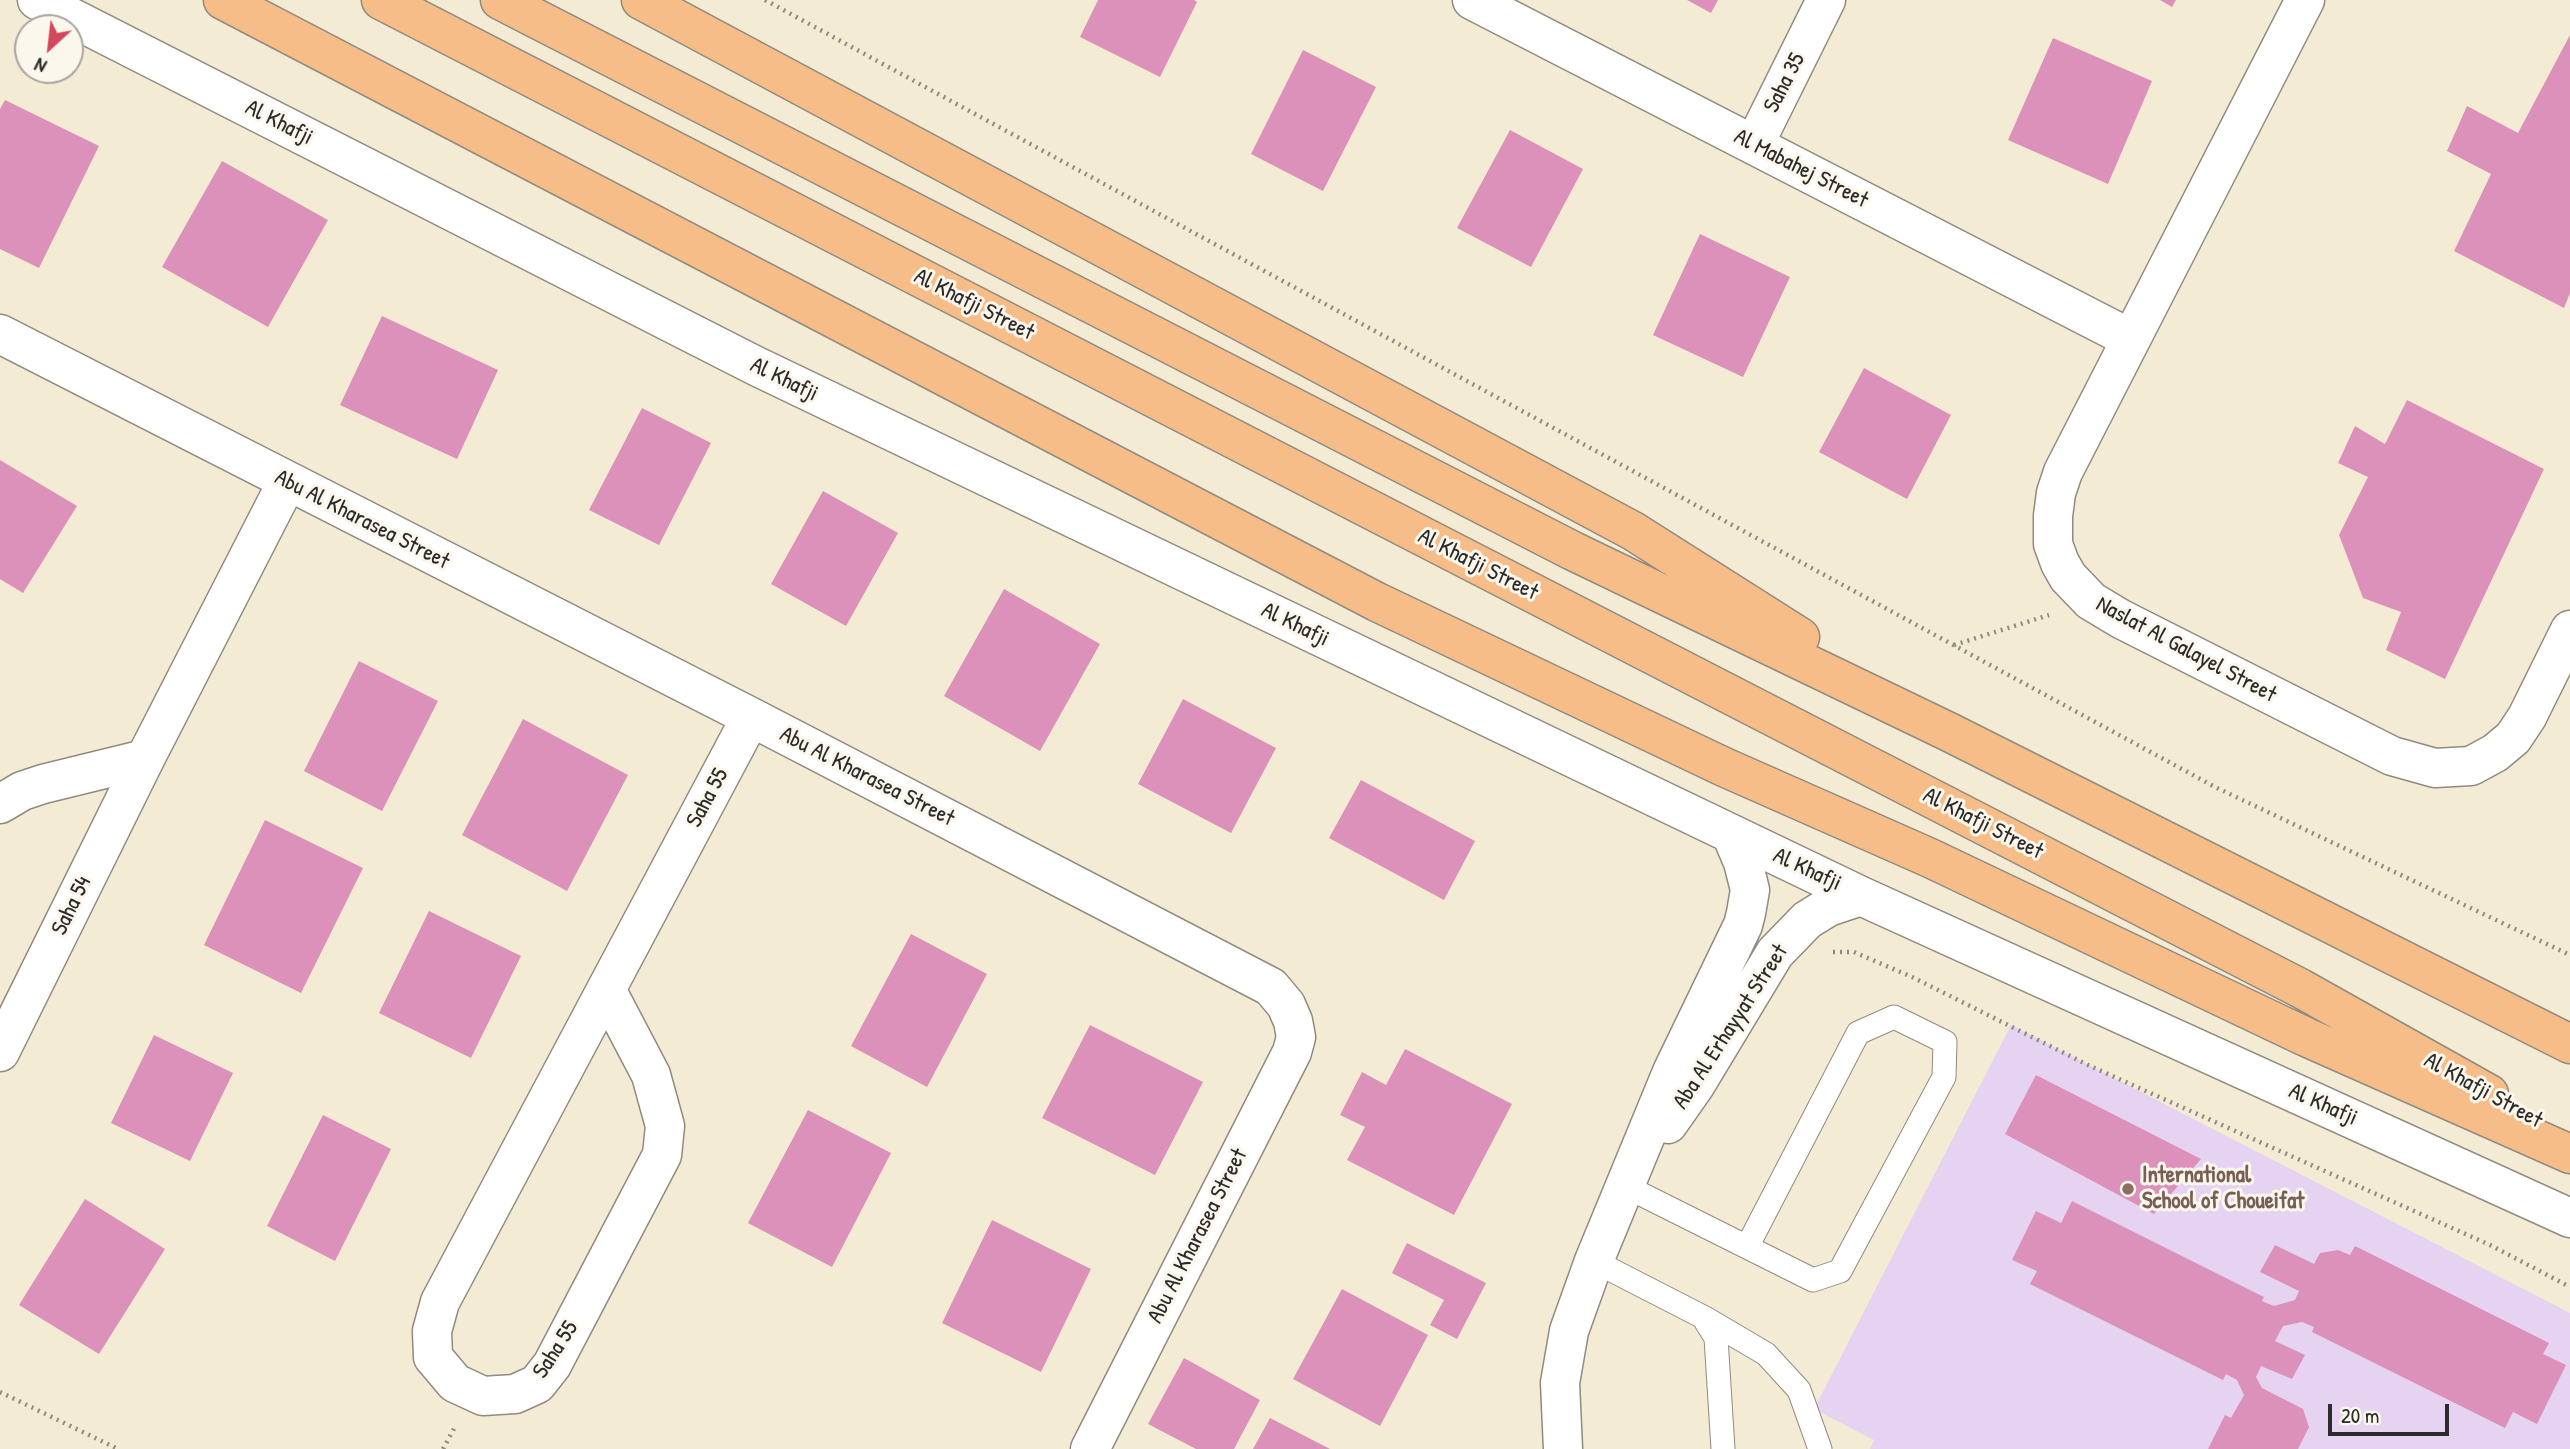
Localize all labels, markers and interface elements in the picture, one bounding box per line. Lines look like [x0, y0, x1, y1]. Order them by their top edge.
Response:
north arrow [14, 14, 84, 84]
street label: Saha 35 [1758, 48, 1812, 118]
text: N [30, 52, 51, 80]
street label: Al Khafji [241, 94, 317, 152]
street label: Al Mabahej Street [1729, 123, 1873, 215]
street label: Al Khafji Street [909, 263, 1039, 347]
street label: Al Khafji [746, 352, 822, 408]
street label: Abu Al Kharasea Street [270, 464, 454, 576]
street label: Al Khafji Street [1413, 523, 1543, 607]
street label: Naslat Al Galayel Street [2091, 591, 2281, 709]
street label: Al Khafji [1257, 597, 1333, 653]
street label: Abu Al Kharasea Street [775, 721, 959, 833]
street label: Saha 55 [681, 764, 735, 832]
street label: Al Khafji Street [1918, 782, 2048, 866]
street label: Al Khafji [1768, 842, 1846, 898]
street label: Saha 54 [46, 872, 98, 940]
street label: Aba Al Erhayyat Street [1668, 940, 1794, 1114]
street label: Al Khafji Street [2419, 1047, 2547, 1135]
street label: Al Khafji [2284, 1078, 2362, 1132]
street label: Abu Al Kharasea Street [1142, 1144, 1254, 1328]
place label: International School of Choueifat [2142, 1162, 2304, 1216]
marker: International School of Choueifat [2120, 1181, 2136, 1197]
street label: Saha 55 [527, 1316, 585, 1384]
scale bar [2332, 1390, 2453, 1434]
text: 20 m [2341, 1401, 2379, 1430]

